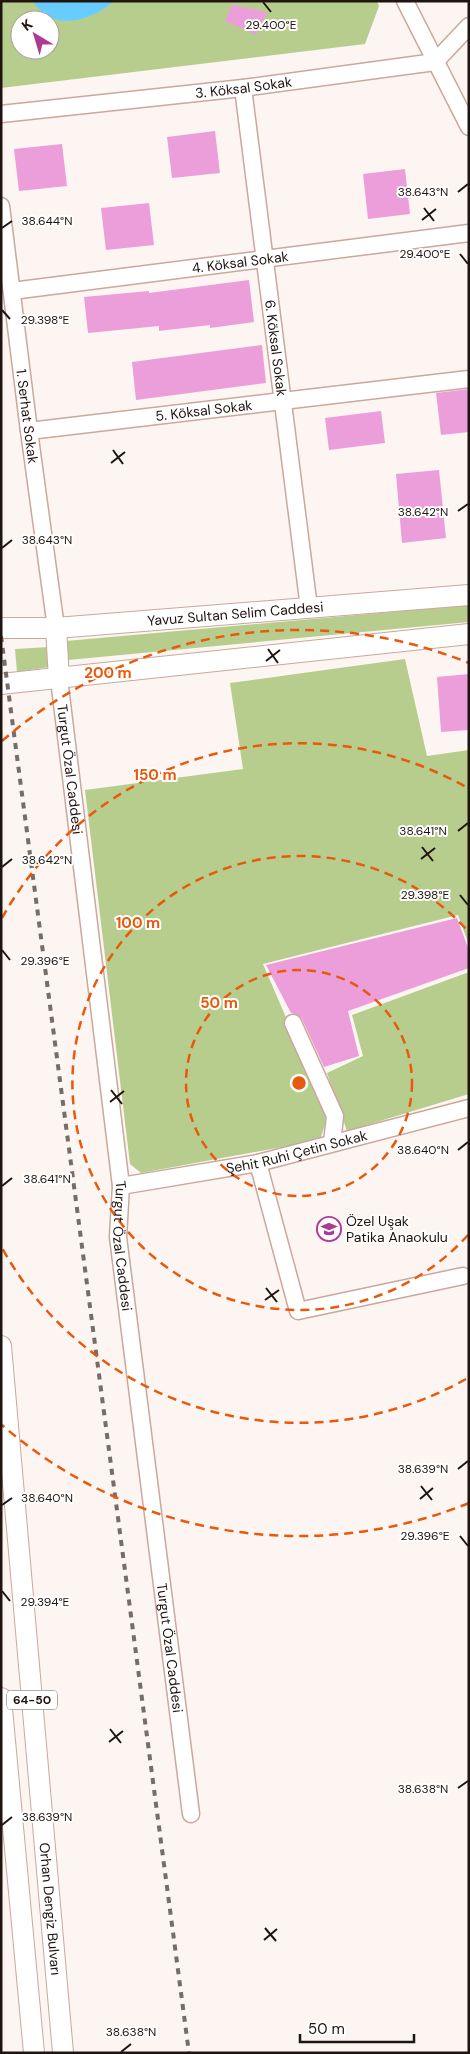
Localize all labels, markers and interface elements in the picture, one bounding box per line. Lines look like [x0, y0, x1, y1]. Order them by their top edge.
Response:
north arrow [10, 10, 60, 60]
text: K [18, 15, 36, 35]
text: 29.400°E [246, 17, 297, 33]
street label: 3. Köksal Sokak [194, 72, 293, 102]
text: 38.643°N [398, 184, 448, 200]
text: 38.644°N [22, 213, 72, 229]
text: 29.400°E [400, 246, 451, 262]
street label: 4. Köksal Sokak [191, 247, 290, 277]
street label: 6. Köksal Sokak [261, 299, 291, 397]
text: 29.398°E [21, 312, 70, 328]
street label: 1. Serhat Sokak [12, 368, 42, 465]
street label: 5. Köksal Sokak [154, 396, 253, 425]
text: 38.642°N [398, 504, 448, 520]
text: 38.643°N [22, 532, 72, 548]
street label: Yavuz Sultan Selim Caddesi [147, 598, 324, 630]
text: 200 m [84, 663, 132, 683]
street label: Turgut Özal Caddesi [53, 703, 87, 835]
text: 150 m [134, 765, 177, 785]
text: 38.641°N [399, 823, 447, 839]
text: 38.642°N [22, 852, 72, 868]
text: 29.398°E [401, 887, 450, 903]
text: 100 m [116, 913, 160, 933]
text: 29.396°E [20, 953, 70, 969]
text: 50 m [200, 993, 238, 1013]
centre of rings [290, 1074, 308, 1092]
street label: Şehit Ruhi Çetin Sokak [225, 1126, 369, 1177]
text: 38.640°N [397, 1142, 449, 1158]
text: 38.641°N [23, 1171, 71, 1187]
street label: Turgut Özal Caddesi [109, 1180, 136, 1312]
place label: Özel Uşak Patika Anaokulu [346, 1212, 448, 1246]
school or university icon: Özel Uşak Patika Anaokulu [316, 1216, 342, 1242]
text: 38.639°N [398, 1461, 448, 1477]
text: 38.640°N [21, 1490, 73, 1506]
text: 29.396°E [400, 1528, 450, 1544]
street label: Turgut Özal Caddesi [153, 1582, 187, 1714]
text: 29.394°E [21, 1594, 70, 1610]
road number: 64-50 [7, 1690, 57, 1710]
text: 38.638°N [398, 1781, 448, 1797]
text: 38.639°N [22, 1809, 72, 1825]
street label: Orhan Dengiz Bulvarı [36, 1842, 65, 1976]
scale bar [300, 2012, 414, 2044]
text: 50 m [308, 2019, 345, 2039]
text: 38.638°N [106, 2024, 156, 2040]

